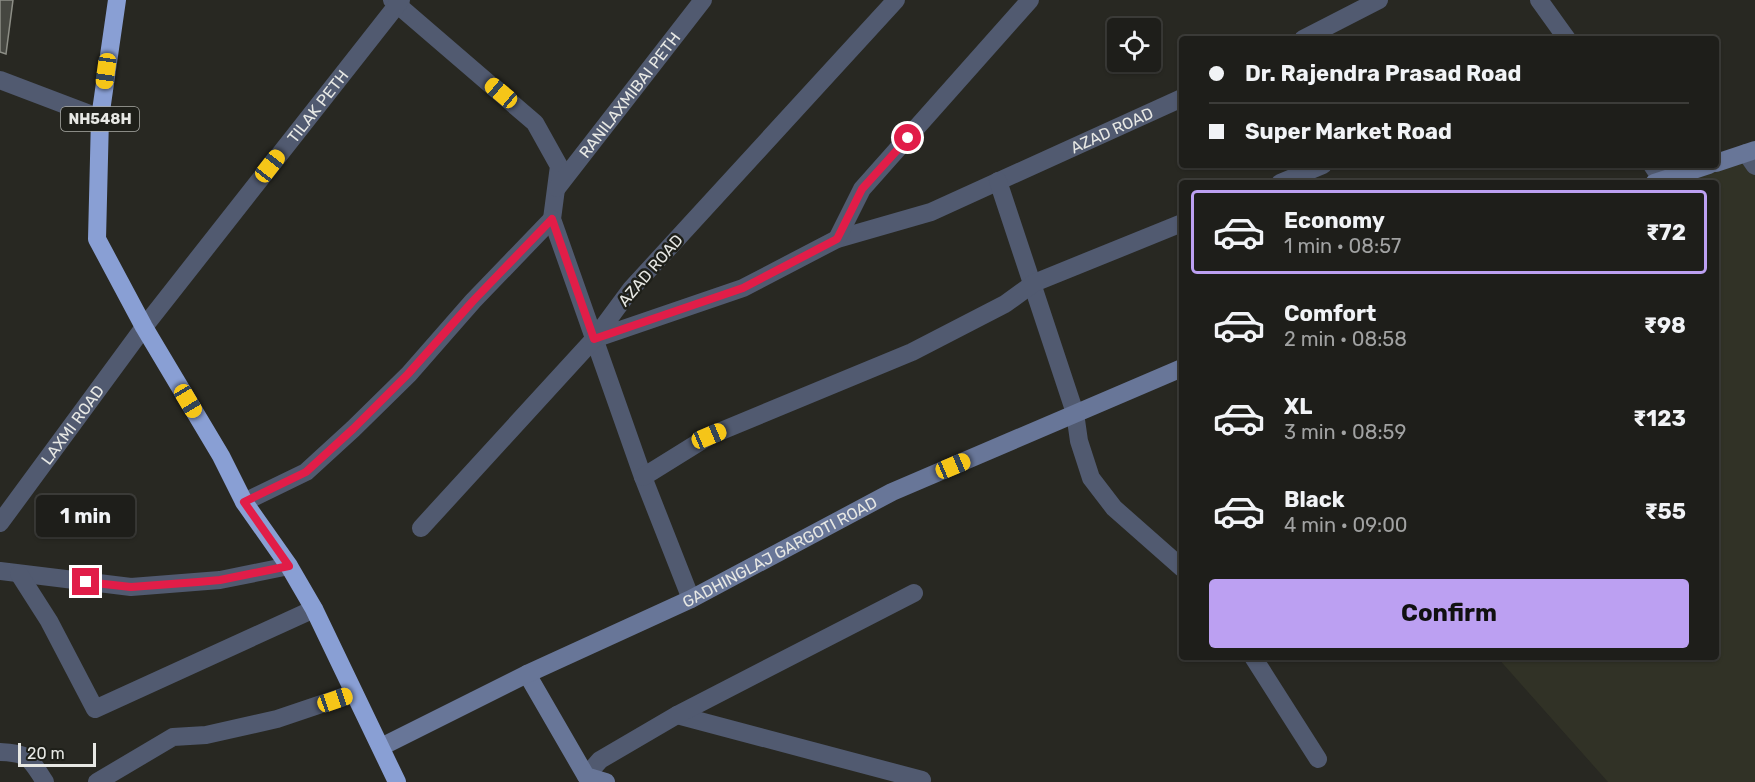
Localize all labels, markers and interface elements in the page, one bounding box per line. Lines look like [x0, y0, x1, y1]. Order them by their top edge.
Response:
map controls [1107, 18, 1161, 72]
button: locate [1107, 18, 1161, 72]
street label: RANILAXMIBAI PETH [575, 28, 684, 162]
car [95, 52, 117, 90]
text: Dr. Rajendra Prasad Road [1245, 60, 1521, 87]
street label: TILAK PETH [283, 66, 352, 147]
car [481, 75, 521, 111]
street label: AZAD ROAD [1067, 103, 1156, 157]
road number: NH548H [61, 107, 139, 131]
text: Super Market Road [1245, 118, 1452, 145]
route start [894, 124, 921, 151]
car [252, 146, 288, 186]
icon: car [1212, 205, 1266, 259]
text: Economy [1284, 207, 1385, 234]
text: ₹72 [1646, 219, 1686, 246]
street label: AZAD ROAD [614, 231, 687, 310]
text: 1 min · 08:57 [1284, 234, 1401, 258]
icon: car [1212, 298, 1266, 352]
text: Comfort [1284, 300, 1376, 327]
text: ₹98 [1644, 312, 1686, 339]
text: 2 min · 08:58 [1284, 327, 1407, 351]
car [171, 381, 205, 421]
street label: LAXMI ROAD [37, 382, 108, 468]
icon: car [1212, 391, 1266, 445]
text: XL [1284, 393, 1312, 420]
text: ₹123 [1633, 405, 1686, 432]
text: 3 min · 08:59 [1284, 420, 1406, 444]
car [689, 421, 729, 451]
car [933, 451, 973, 481]
icon: car [1212, 484, 1266, 538]
text: Black [1284, 486, 1345, 513]
street label: GADHINGLAJ GARGOTI ROAD [680, 493, 880, 612]
callout: 1 min [36, 495, 136, 537]
text: ₹55 [1644, 498, 1686, 525]
text: 1 min [60, 504, 111, 528]
text: 4 min · 09:00 [1284, 513, 1408, 537]
route end [72, 568, 99, 595]
button: Confirm [1209, 579, 1689, 648]
car [315, 686, 355, 714]
scale bar [18, 740, 96, 768]
text: 20 m [27, 744, 65, 763]

